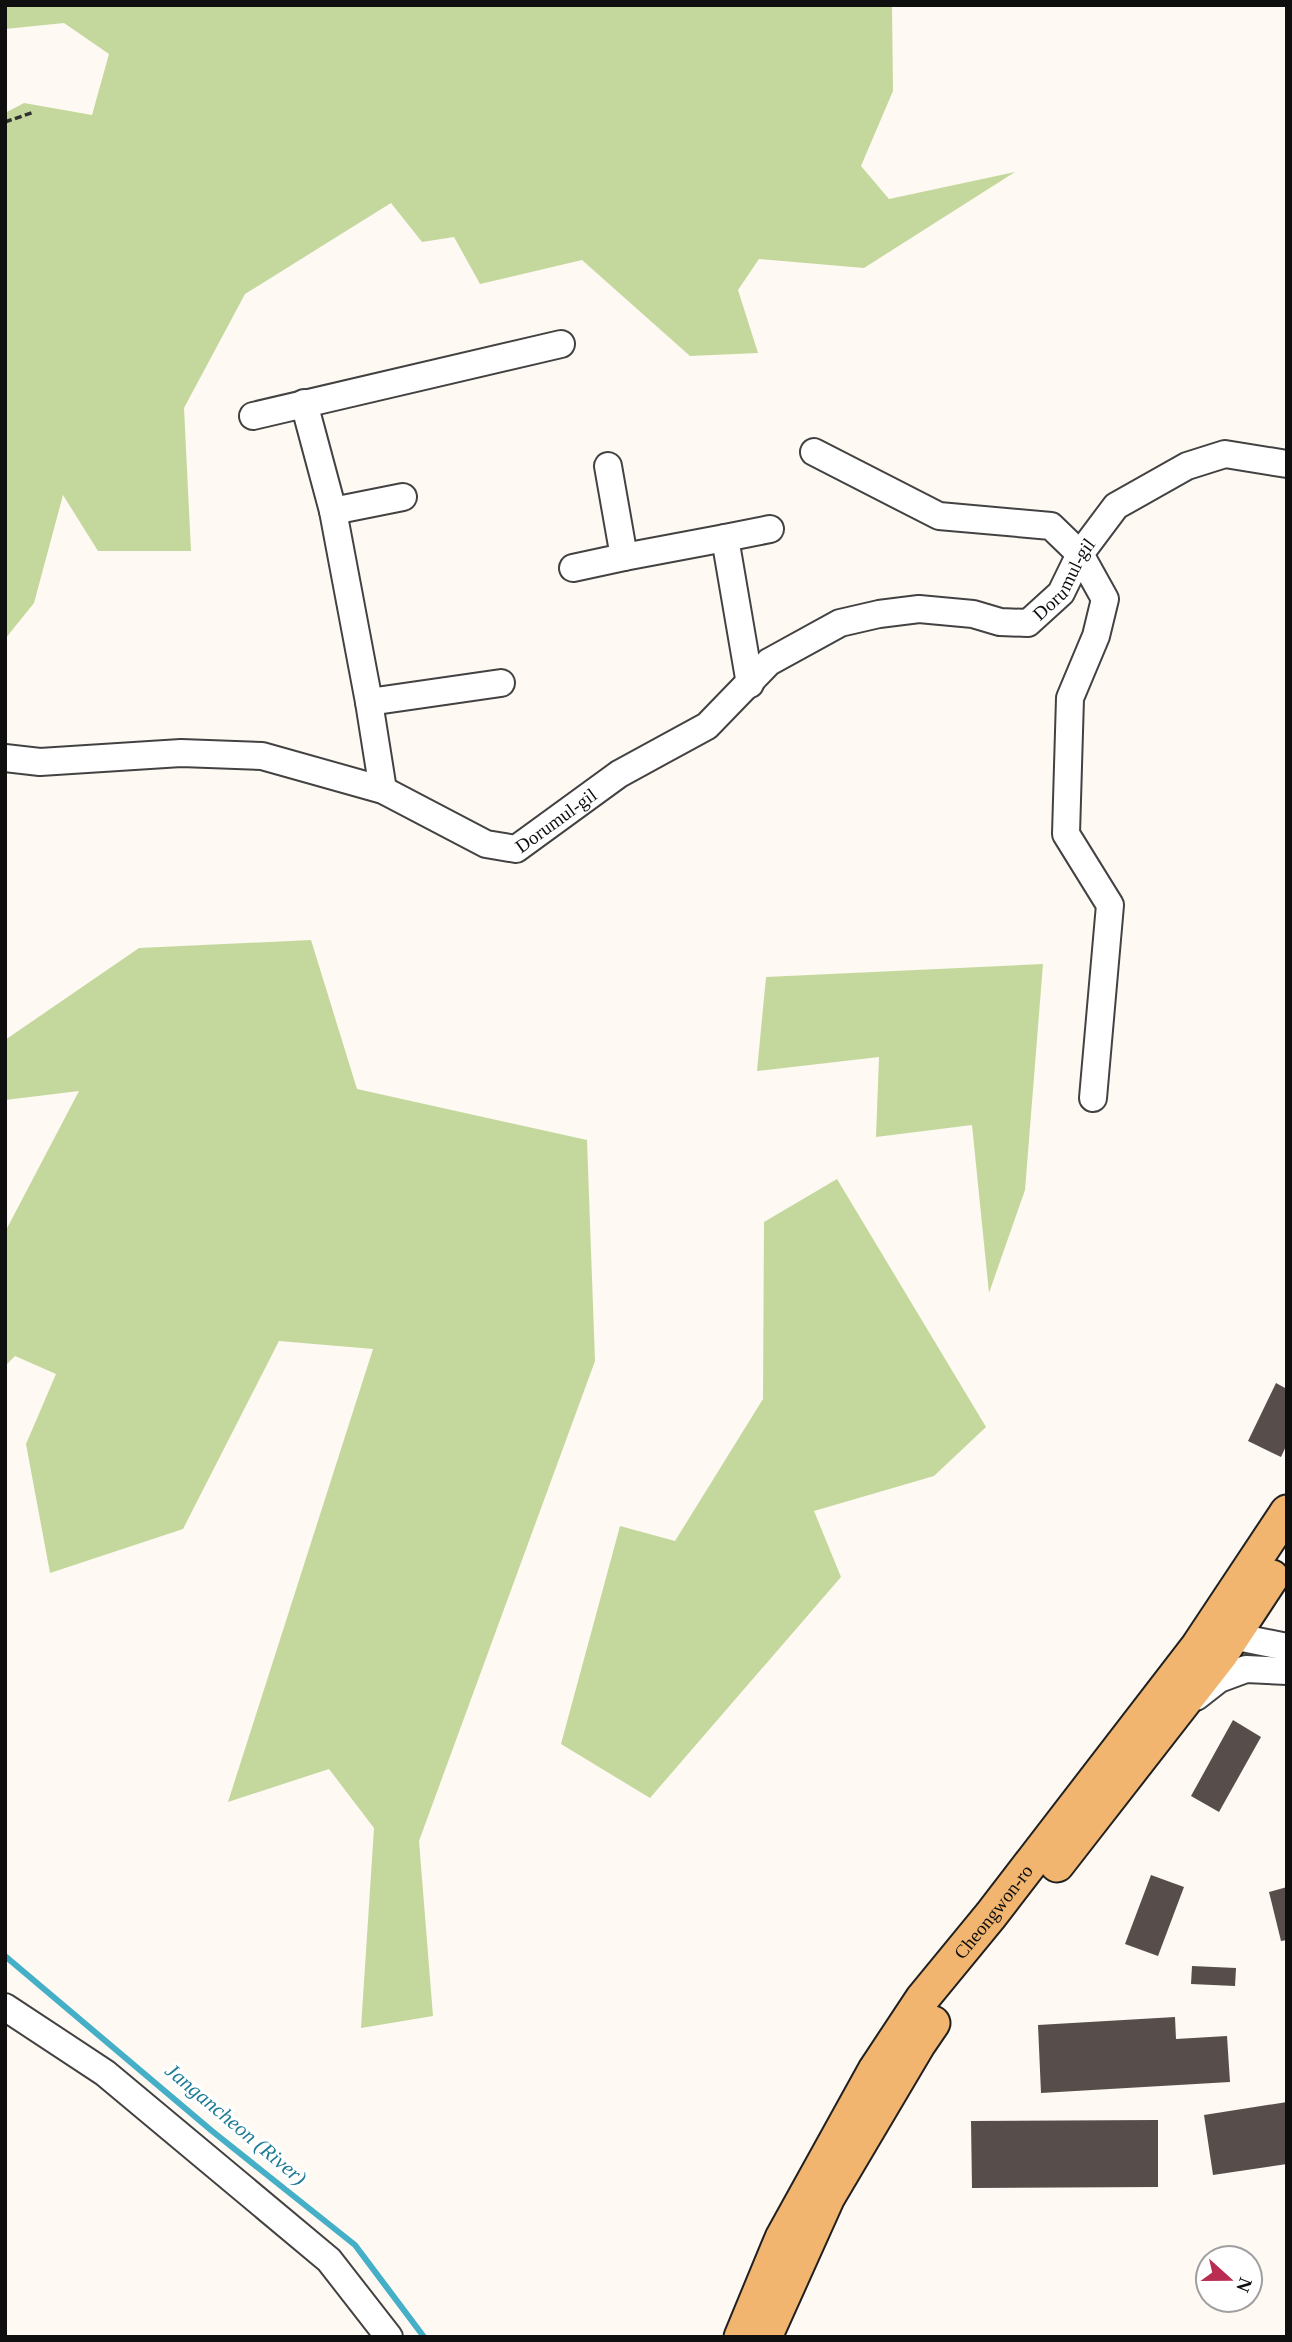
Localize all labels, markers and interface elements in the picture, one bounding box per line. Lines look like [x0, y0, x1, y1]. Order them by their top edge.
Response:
street label: Dorumul-gil [1028, 534, 1099, 624]
street label: Dorumul-gil [511, 784, 600, 857]
street label: Cheongwon-ro [949, 1860, 1037, 1963]
water label: Jangancheon (River) [161, 2058, 311, 2190]
north arrow [1194, 2244, 1264, 2314]
text: N [1232, 2275, 1257, 2295]

